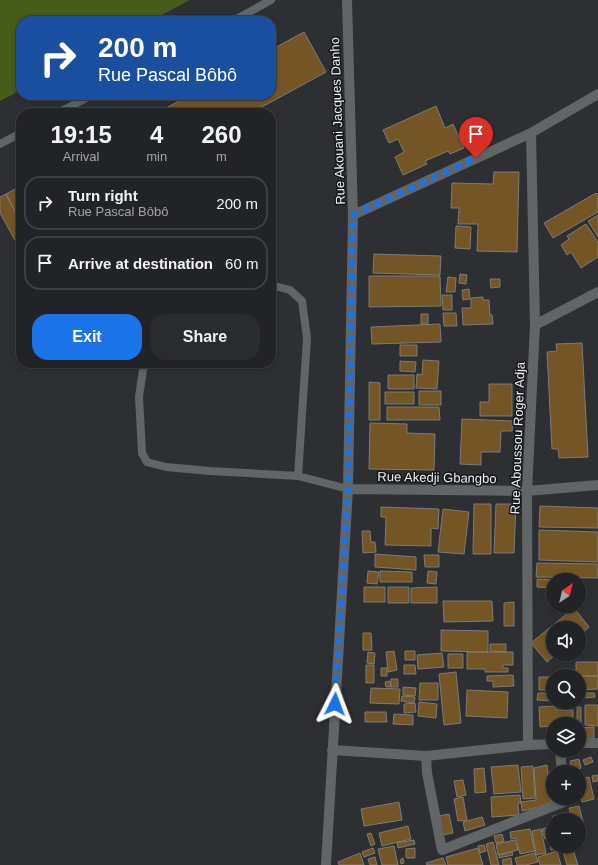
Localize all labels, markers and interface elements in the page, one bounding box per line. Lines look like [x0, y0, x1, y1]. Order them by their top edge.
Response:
icon: right [32, 32, 84, 84]
text: 200 m [98, 32, 177, 63]
street label: Rue Akouani Jacques Danho [327, 37, 348, 205]
text: Rue Pascal Bôbô [98, 65, 237, 85]
pin [459, 117, 493, 158]
text: 19:15 [50, 121, 112, 148]
text: 4 [150, 121, 163, 148]
text: 260 [202, 121, 242, 148]
icon: arrive [465, 123, 487, 145]
text: Arrival [63, 149, 100, 164]
text: min [146, 149, 167, 164]
text: m [216, 149, 227, 164]
text: Turn right [68, 187, 138, 204]
icon: right [34, 192, 56, 214]
text: 200 m [216, 195, 258, 212]
text: Rue Pascal Bôbô [68, 204, 168, 219]
icon: arrive [34, 252, 56, 274]
text: Arrive at destination [68, 255, 213, 272]
text: 60 m [225, 255, 258, 272]
button: Exit [32, 314, 142, 360]
button: Share [150, 314, 260, 360]
street label: Rue Aboussou Roger Adja [507, 361, 528, 514]
street label: Rue Akedji Gbangbo [377, 469, 497, 486]
north arrow [546, 573, 586, 613]
map controls [546, 573, 586, 853]
button: sound [546, 621, 586, 661]
button: search [546, 669, 586, 709]
position arrow [314, 683, 356, 725]
button: layers [546, 717, 586, 757]
button: + [546, 765, 586, 805]
button: − [546, 813, 586, 853]

